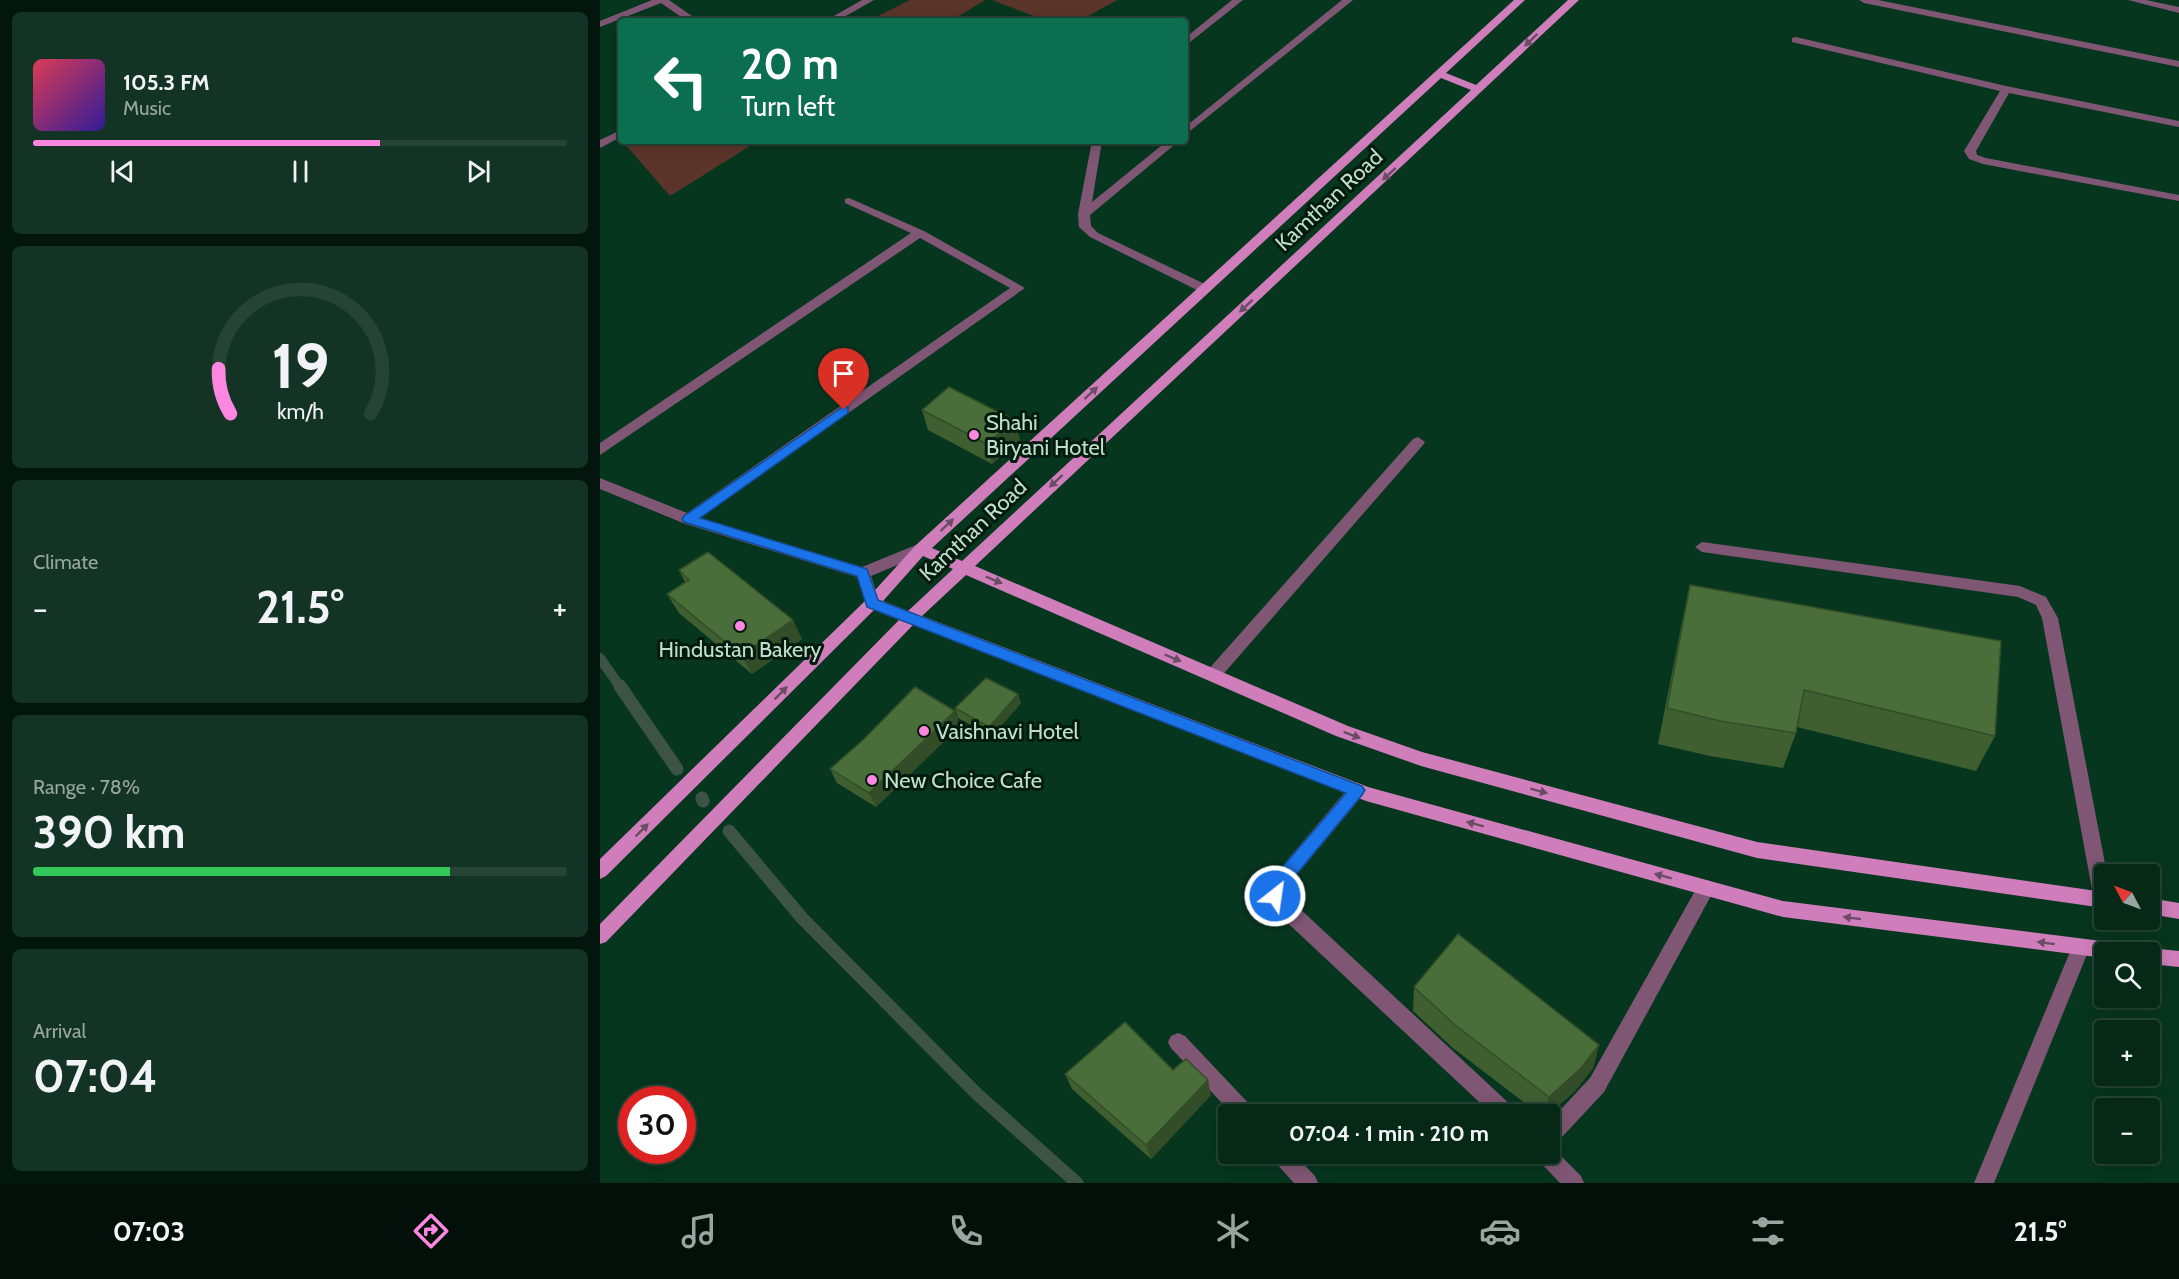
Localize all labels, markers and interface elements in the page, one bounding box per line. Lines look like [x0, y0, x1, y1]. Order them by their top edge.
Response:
one-way arrow [1525, 33, 1539, 47]
text: 20 m [741, 38, 839, 90]
icon: left [642, 42, 720, 120]
text: 105.3 FM [123, 69, 210, 96]
text: Turn left [741, 90, 835, 123]
text: Music [123, 96, 171, 120]
street label: Kamthan Road [1270, 143, 1388, 257]
icon: previous [106, 155, 139, 188]
icon: pause [284, 155, 317, 188]
icon: next [462, 155, 495, 188]
one-way arrow [1382, 166, 1396, 180]
one-way arrow [1238, 299, 1253, 313]
text: 19 [271, 328, 329, 404]
pin [818, 348, 869, 410]
icon: arrive [827, 357, 860, 390]
one-way arrow [1083, 387, 1098, 400]
text: km/h [277, 399, 323, 425]
place label: Shahi Biryani Hotel [986, 409, 1106, 461]
marker: Shahi Biryani Hotel [967, 428, 981, 442]
street label: Kamthan Road [914, 473, 1032, 587]
one-way arrow [1049, 474, 1064, 488]
one-way arrow [940, 518, 955, 532]
text: Climate [33, 550, 98, 574]
one-way arrow [986, 575, 1004, 585]
text: 21.5° [256, 580, 344, 634]
text: − [33, 588, 48, 628]
text: + [552, 588, 567, 628]
marker: Hindustan Bakery [733, 619, 747, 633]
place label: Hindustan Bakery [659, 636, 821, 663]
one-way arrow [1164, 654, 1182, 663]
one-way arrow [773, 686, 788, 700]
place label: Vaishnavi Hotel [936, 718, 1079, 745]
marker: Vaishnavi Hotel [917, 724, 931, 738]
one-way arrow [1343, 731, 1361, 740]
place label: New Choice Cafe [884, 767, 1042, 794]
marker: New Choice Cafe [865, 773, 879, 787]
text: Range · 78% [33, 775, 140, 799]
one-way arrow [1530, 787, 1548, 797]
text: 390 km [33, 805, 185, 859]
one-way arrow [1466, 818, 1484, 828]
one-way arrow [634, 823, 648, 837]
position arrow [1243, 864, 1307, 928]
north arrow [2094, 864, 2160, 930]
map controls [2094, 864, 2160, 1164]
one-way arrow [1654, 870, 1672, 880]
one-way arrow [1843, 914, 1862, 923]
one-way arrow [2036, 938, 2055, 948]
button: search [2094, 942, 2160, 1008]
text: Arrival [33, 1019, 86, 1043]
button: + [2094, 1020, 2160, 1086]
text: 07:04 [33, 1049, 157, 1103]
speed limit sign: 30 [618, 1086, 696, 1164]
button: − [2094, 1098, 2160, 1164]
text: 07:04 · 1 min · 210 m [1289, 1120, 1489, 1147]
icon: directions [410, 1210, 452, 1252]
icon: music [678, 1210, 720, 1252]
icon: phone [945, 1210, 987, 1252]
icon: climate [1212, 1210, 1254, 1252]
icon: car [1479, 1210, 1521, 1252]
icon: filters [1747, 1210, 1789, 1252]
text: 07:03 [113, 1215, 185, 1248]
text: 21.5° [2014, 1215, 2066, 1248]

